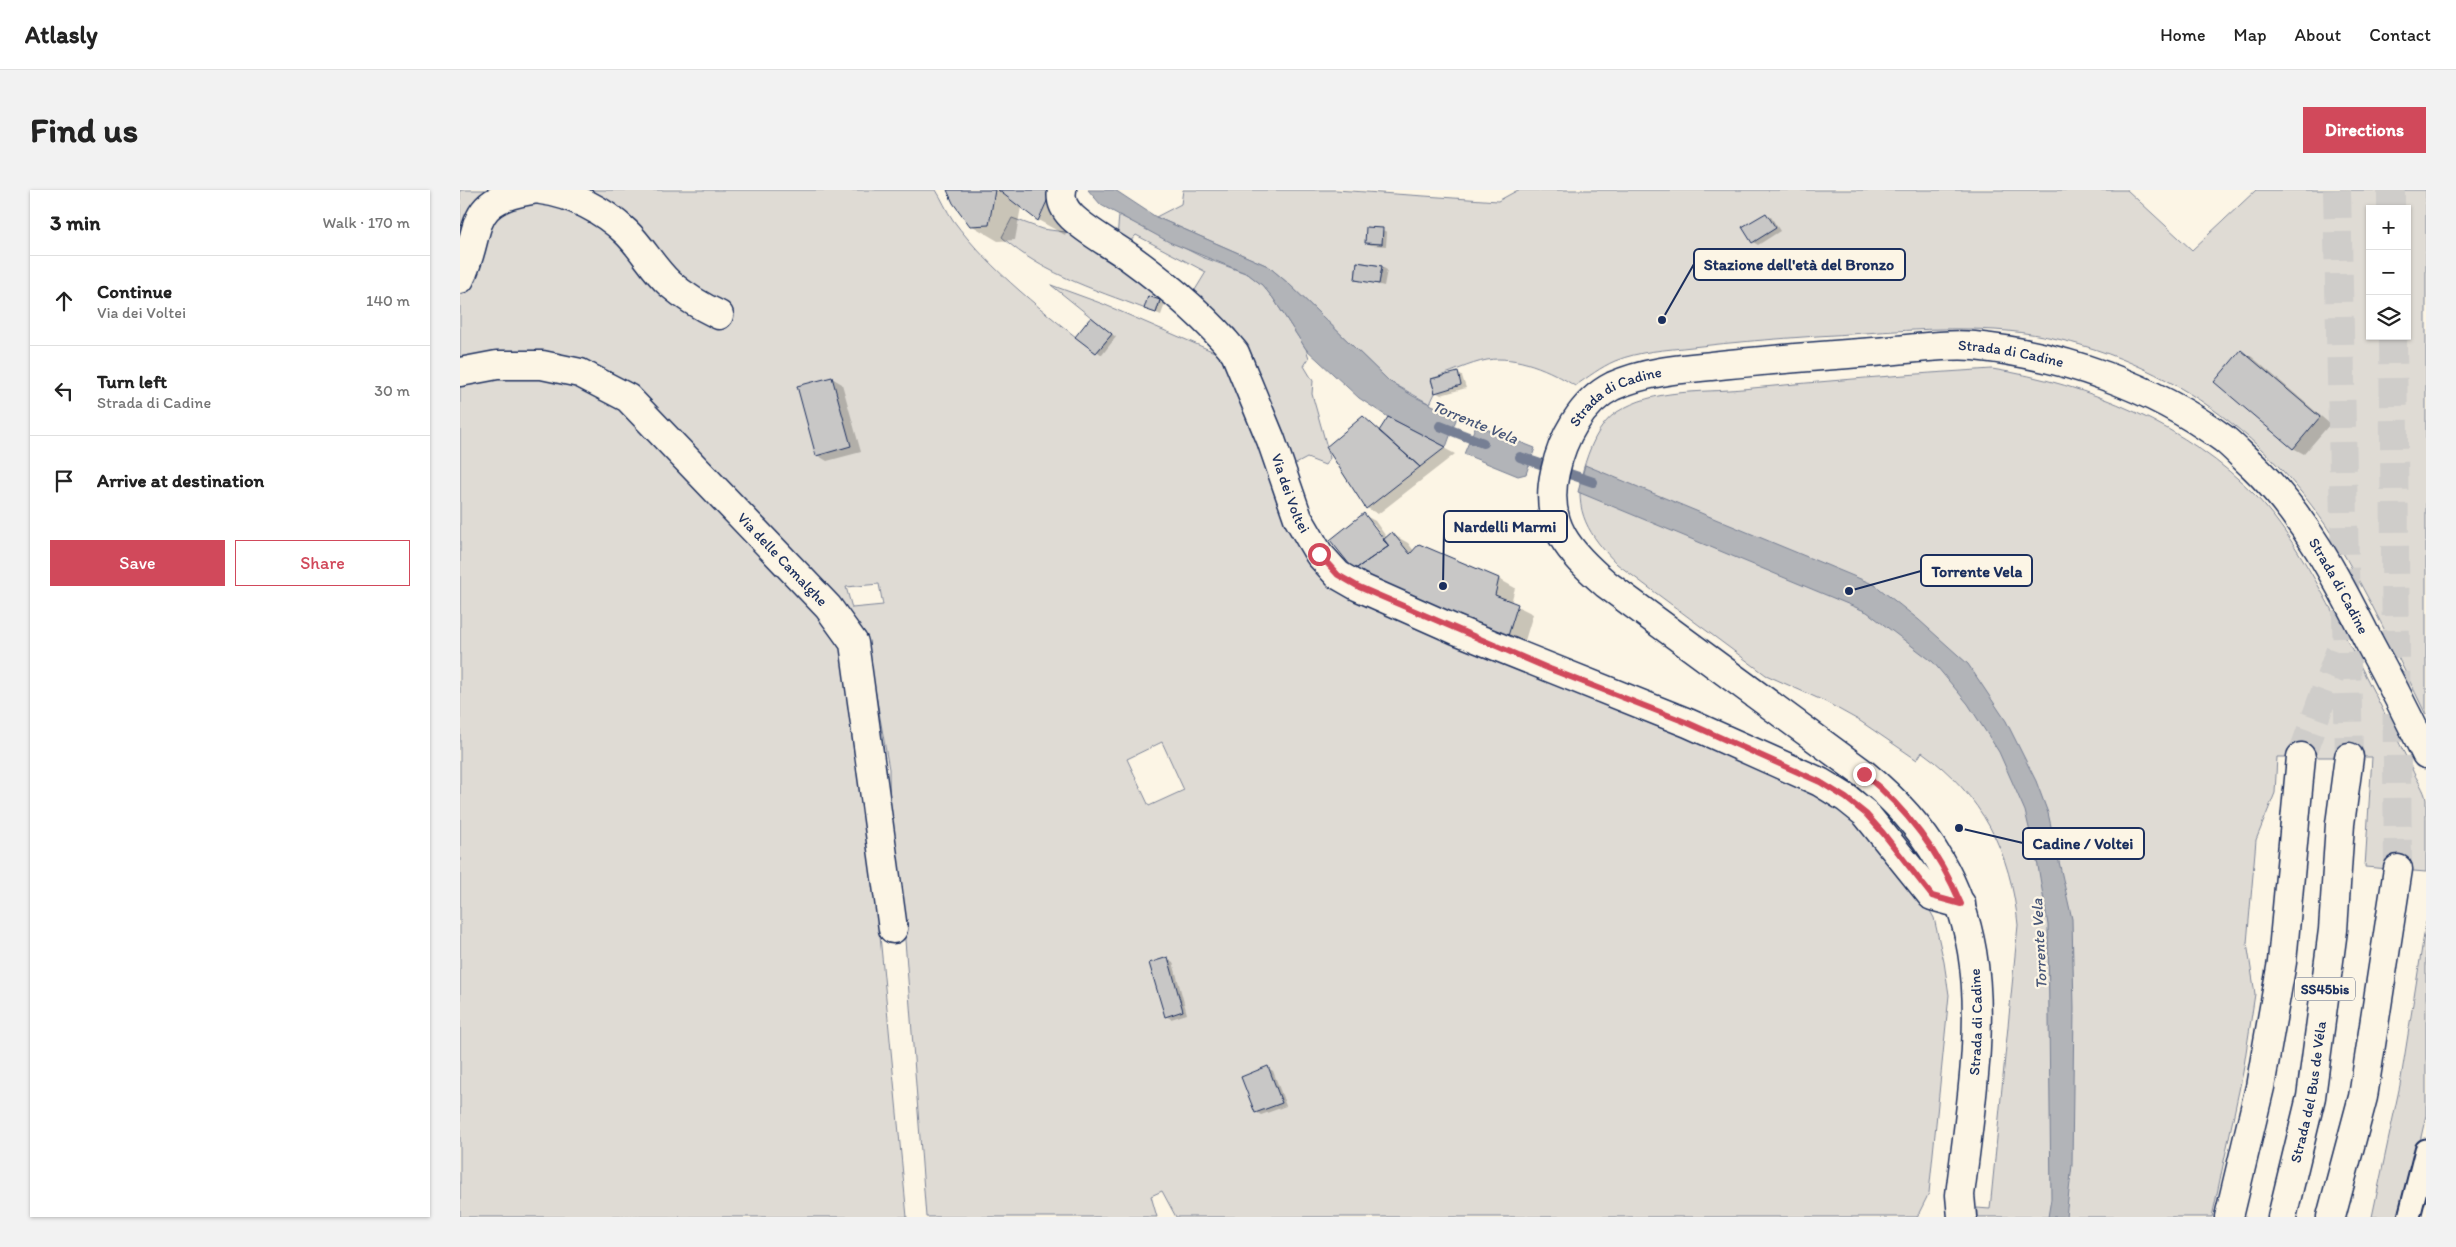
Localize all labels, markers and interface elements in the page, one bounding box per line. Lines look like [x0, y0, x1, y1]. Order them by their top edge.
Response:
text: Atlasly [25, 20, 98, 49]
text: Home [2160, 24, 2206, 46]
text: Map [2234, 24, 2267, 46]
text: About [2295, 24, 2341, 46]
text: Contact [2369, 24, 2431, 46]
button: Directions [2303, 107, 2426, 153]
text: Find us [30, 109, 138, 151]
map controls [2366, 205, 2411, 340]
button: + [2366, 205, 2411, 250]
text: 3 min [50, 210, 100, 235]
text: Walk · 170 m [323, 213, 410, 232]
callout: Stazione dell'età del Bronzo [1694, 249, 1905, 280]
button: − [2366, 250, 2411, 295]
text: Stazione dell'età del Bronzo [1704, 255, 1894, 274]
text: Continue [97, 280, 172, 303]
icon: ahead [50, 287, 78, 315]
text: 140 m [366, 291, 410, 310]
button: layers [2366, 295, 2411, 340]
text: Via dei Voltei [97, 303, 186, 322]
street label: Strada di Cadine [1958, 336, 2066, 371]
street label: Strada di Cadine [1566, 363, 1663, 430]
text: Turn left [97, 370, 167, 393]
icon: left [50, 377, 78, 405]
text: 30 m [374, 381, 410, 400]
text: Strada di Cadine [97, 393, 211, 412]
water label: Torrente Vela [1429, 396, 1522, 448]
street label: Via dei Voltei [1267, 451, 1314, 536]
icon: arrive [50, 467, 78, 495]
text: Arrive at destination [97, 469, 264, 492]
street label: Via delle Camalghe [734, 509, 831, 610]
callout: Nardelli Marmi [1444, 511, 1567, 542]
text: Nardelli Marmi [1454, 517, 1556, 536]
street label: Strada di Cadine [2305, 535, 2372, 637]
button: Save [50, 540, 225, 586]
button: Share [235, 540, 410, 586]
route start [1308, 543, 1331, 566]
callout: Torrente Vela [1921, 555, 2032, 586]
text: Torrente Vela [1931, 562, 2023, 581]
route end [1853, 763, 1876, 786]
callout: Cadine / Voltei [2023, 828, 2144, 859]
text: Cadine / Voltei [2033, 834, 2133, 853]
water label: Torrente Vela [2027, 897, 2051, 990]
street label: Strada di Cadine [1965, 968, 1986, 1076]
road number: SS45bis [2295, 978, 2355, 1001]
street label: Strada del Bus de Véla [2286, 1020, 2330, 1165]

